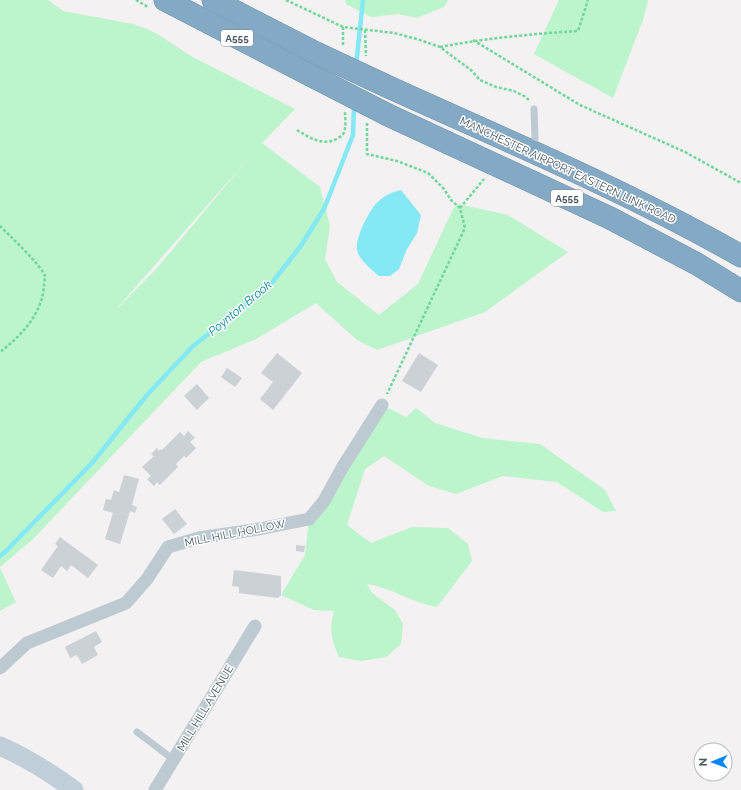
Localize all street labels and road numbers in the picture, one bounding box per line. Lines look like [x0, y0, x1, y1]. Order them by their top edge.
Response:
road number: A555 [221, 30, 253, 46]
street label: MANCHESTER AIRPORT EASTERN LINK ROAD [458, 115, 678, 226]
road number: A555 [551, 190, 583, 206]
street label: MILL HILL HOLLOW [184, 517, 287, 550]
street label: MILL HILL AVENUE [175, 663, 236, 754]

